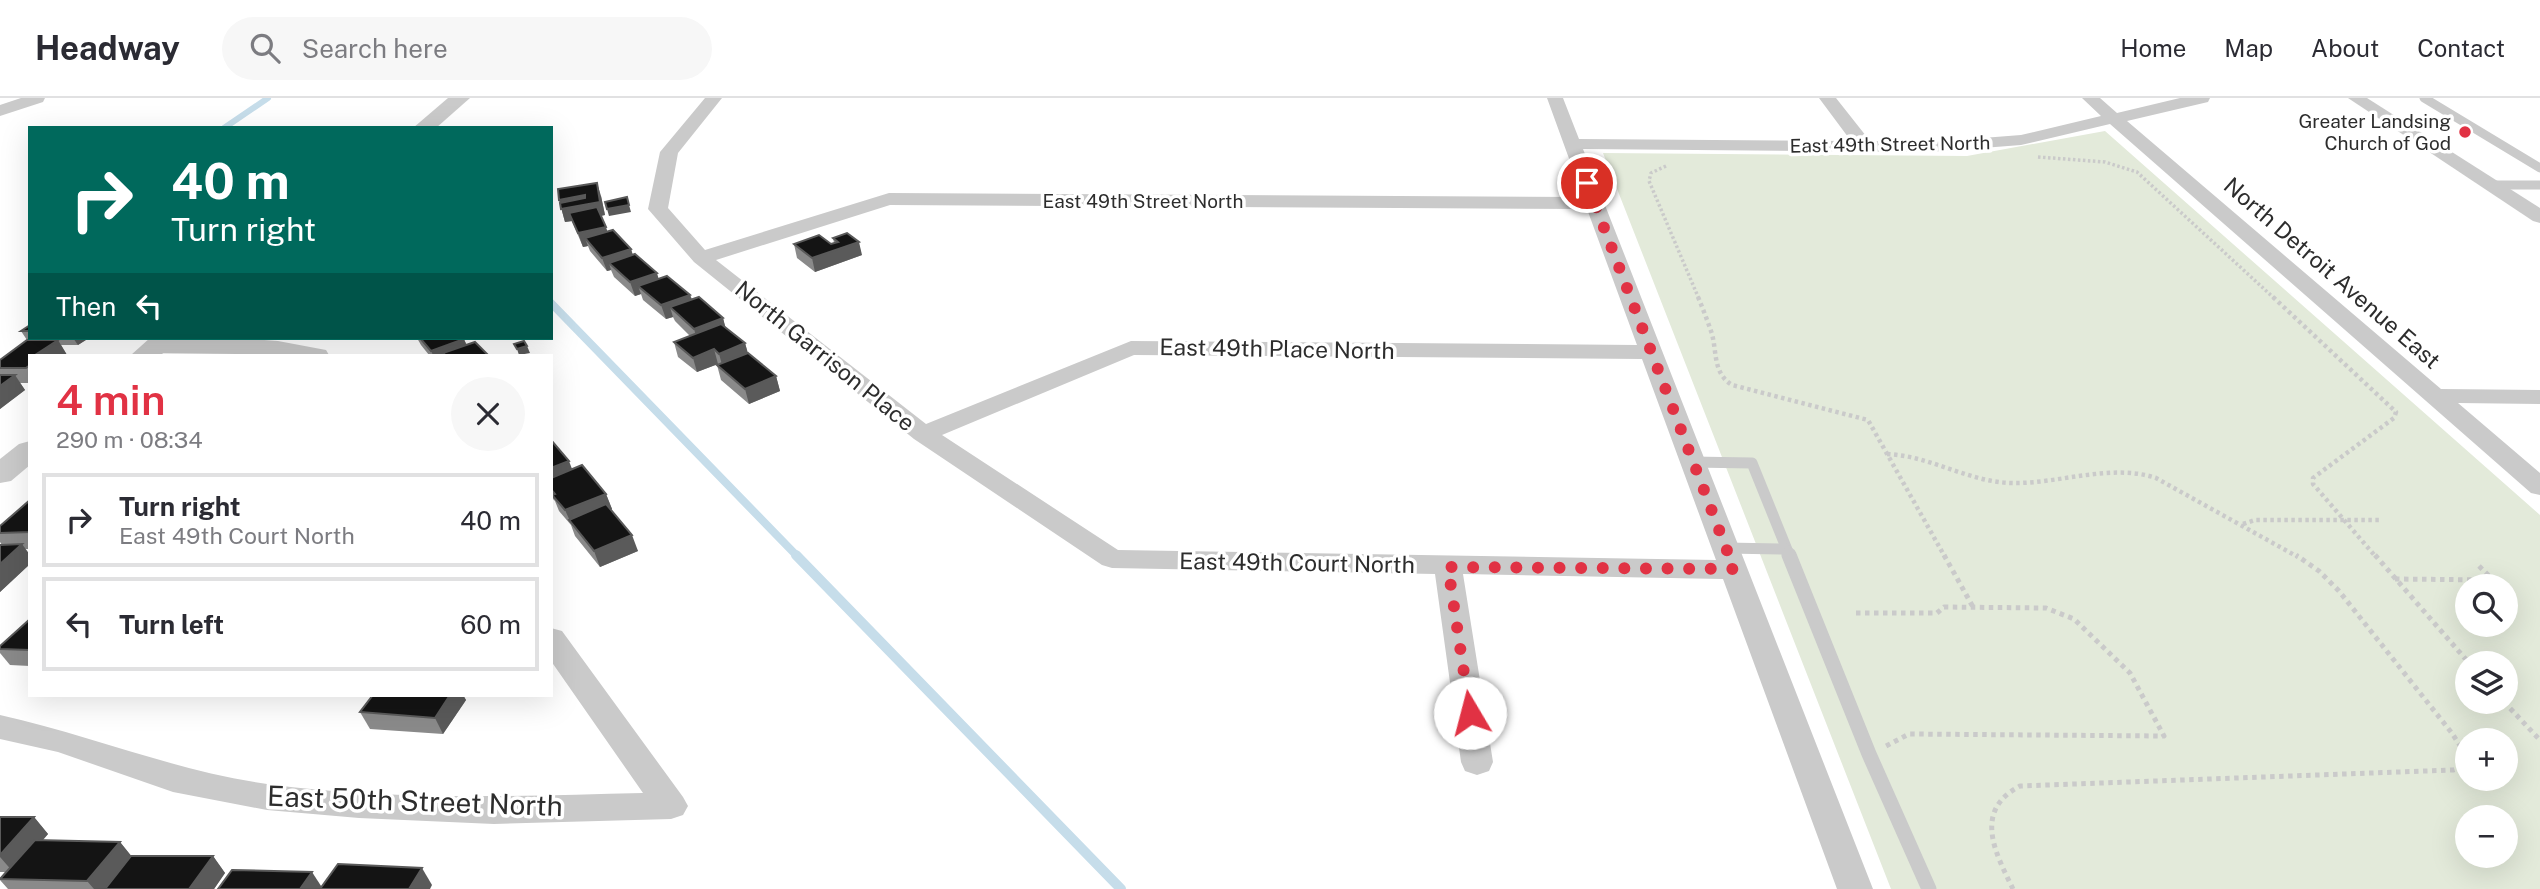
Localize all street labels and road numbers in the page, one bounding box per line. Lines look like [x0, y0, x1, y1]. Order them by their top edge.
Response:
street label: East 49th Street North [1789, 131, 1991, 157]
street label: North Detroit Avenue East [2219, 171, 2446, 374]
street label: East 49th Street North [1043, 190, 1243, 212]
street label: North Garrison Place [730, 275, 920, 436]
street label: East 49th Place North [1159, 333, 1395, 364]
street label: East 49th Court North [1179, 547, 1415, 578]
street label: East 50th Street North [267, 779, 563, 822]

